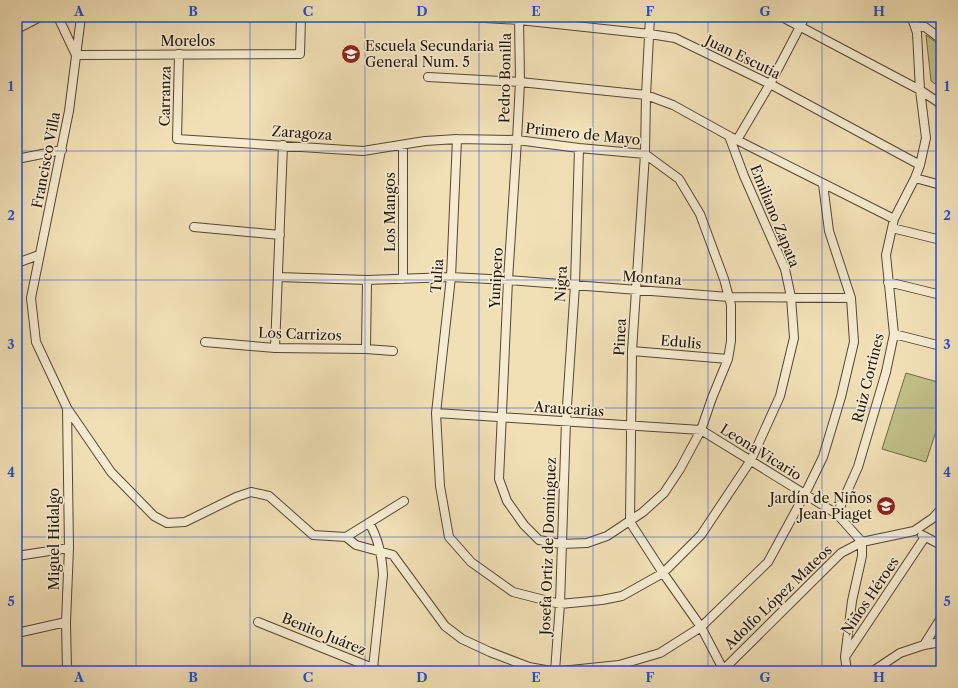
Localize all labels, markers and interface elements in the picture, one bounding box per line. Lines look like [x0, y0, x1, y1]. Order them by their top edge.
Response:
text: A [73, 3, 85, 19]
text: B [188, 3, 198, 19]
text: C [303, 3, 313, 19]
text: D [416, 3, 428, 19]
text: E [531, 3, 541, 19]
text: F [646, 3, 655, 19]
text: G [759, 3, 771, 19]
text: H [873, 3, 885, 19]
street label: Juan Escutia [701, 30, 784, 83]
street label: Morelos [161, 32, 215, 50]
street label: Pedro Bonilla [495, 32, 515, 123]
place label: Escuela Secundaria General Num. 5 [365, 37, 495, 71]
school or university icon: Escuela Secundaria General Num. 5 [340, 43, 362, 65]
street label: Carranza [155, 65, 175, 126]
text: 1 [8, 78, 14, 94]
text: 1 [944, 78, 950, 94]
street label: Francisco Villa [28, 110, 64, 210]
street label: Primero de Mayo [525, 119, 641, 149]
street label: Zaragoza [271, 122, 333, 144]
street label: Emiliano Zapata [746, 162, 804, 270]
street label: Los Mangos [381, 172, 399, 252]
text: 2 [7, 207, 15, 223]
text: 2 [943, 207, 951, 223]
street label: Yunipero [485, 247, 507, 310]
street label: Tulia [427, 258, 447, 294]
street label: Nigra [551, 265, 571, 303]
street label: Montana [622, 267, 683, 289]
street label: Pinea [610, 317, 630, 356]
street label: Los Carrizos [258, 324, 342, 344]
street label: Edulis [660, 331, 702, 353]
street label: Ruiz Cortines [848, 332, 888, 424]
text: 3 [7, 336, 15, 352]
text: 3 [943, 336, 951, 352]
street label: Araucarias [532, 397, 605, 420]
street label: Leona Vicario [717, 420, 805, 484]
street label: Josefa Ortiz de Domínguez [536, 457, 560, 637]
text: 4 [7, 464, 15, 480]
text: 4 [943, 464, 951, 480]
street label: Miguel Hidalgo [45, 488, 63, 590]
place label: Jardín de Niños Jean Piaget [768, 489, 872, 523]
school or university icon: Jardín de Niños Jean Piaget [875, 495, 897, 517]
street label: Adolfo López Mateos [720, 541, 836, 654]
street label: Niños Héroes [837, 553, 903, 639]
text: 5 [7, 593, 15, 609]
text: 5 [943, 593, 951, 609]
street label: Benito Juárez [279, 609, 369, 659]
text: A [73, 669, 85, 685]
text: B [188, 669, 198, 685]
text: C [303, 669, 313, 685]
text: D [416, 669, 428, 685]
text: E [531, 669, 541, 685]
text: F [646, 669, 655, 685]
text: G [759, 669, 771, 685]
text: H [873, 669, 885, 685]

